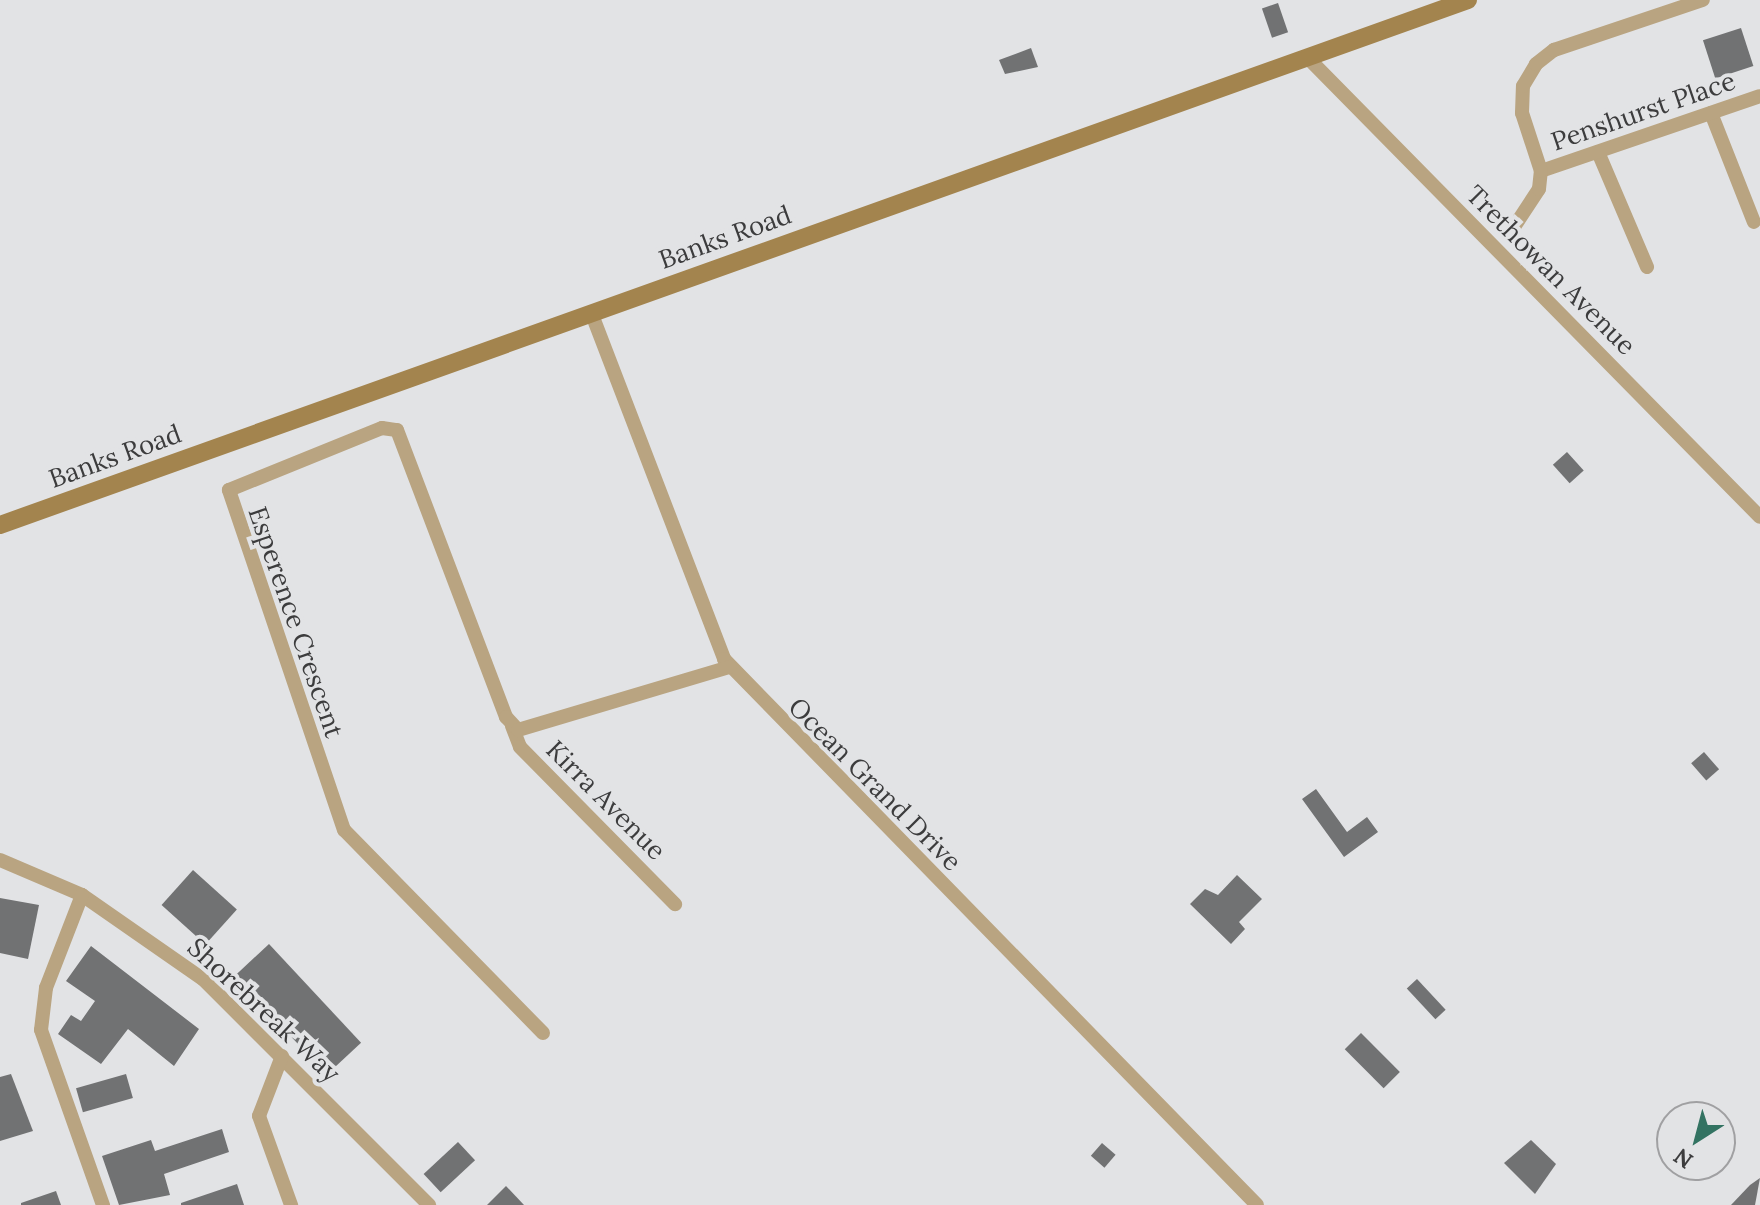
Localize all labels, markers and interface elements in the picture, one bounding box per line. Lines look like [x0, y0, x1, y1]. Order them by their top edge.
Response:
street label: Penshurst Place [1547, 65, 1739, 157]
street label: Trethowan Avenue [1460, 179, 1642, 361]
street label: Banks Road [655, 199, 795, 275]
street label: Banks Road [45, 418, 185, 494]
street label: Esperence Crescent [242, 502, 350, 742]
street label: Ocean Grand Drive [782, 691, 968, 877]
street label: Kirra Avenue [540, 734, 672, 866]
street label: Shorebreak Way [181, 931, 347, 1089]
north arrow [1656, 1101, 1736, 1181]
text: N [1668, 1142, 1698, 1175]

